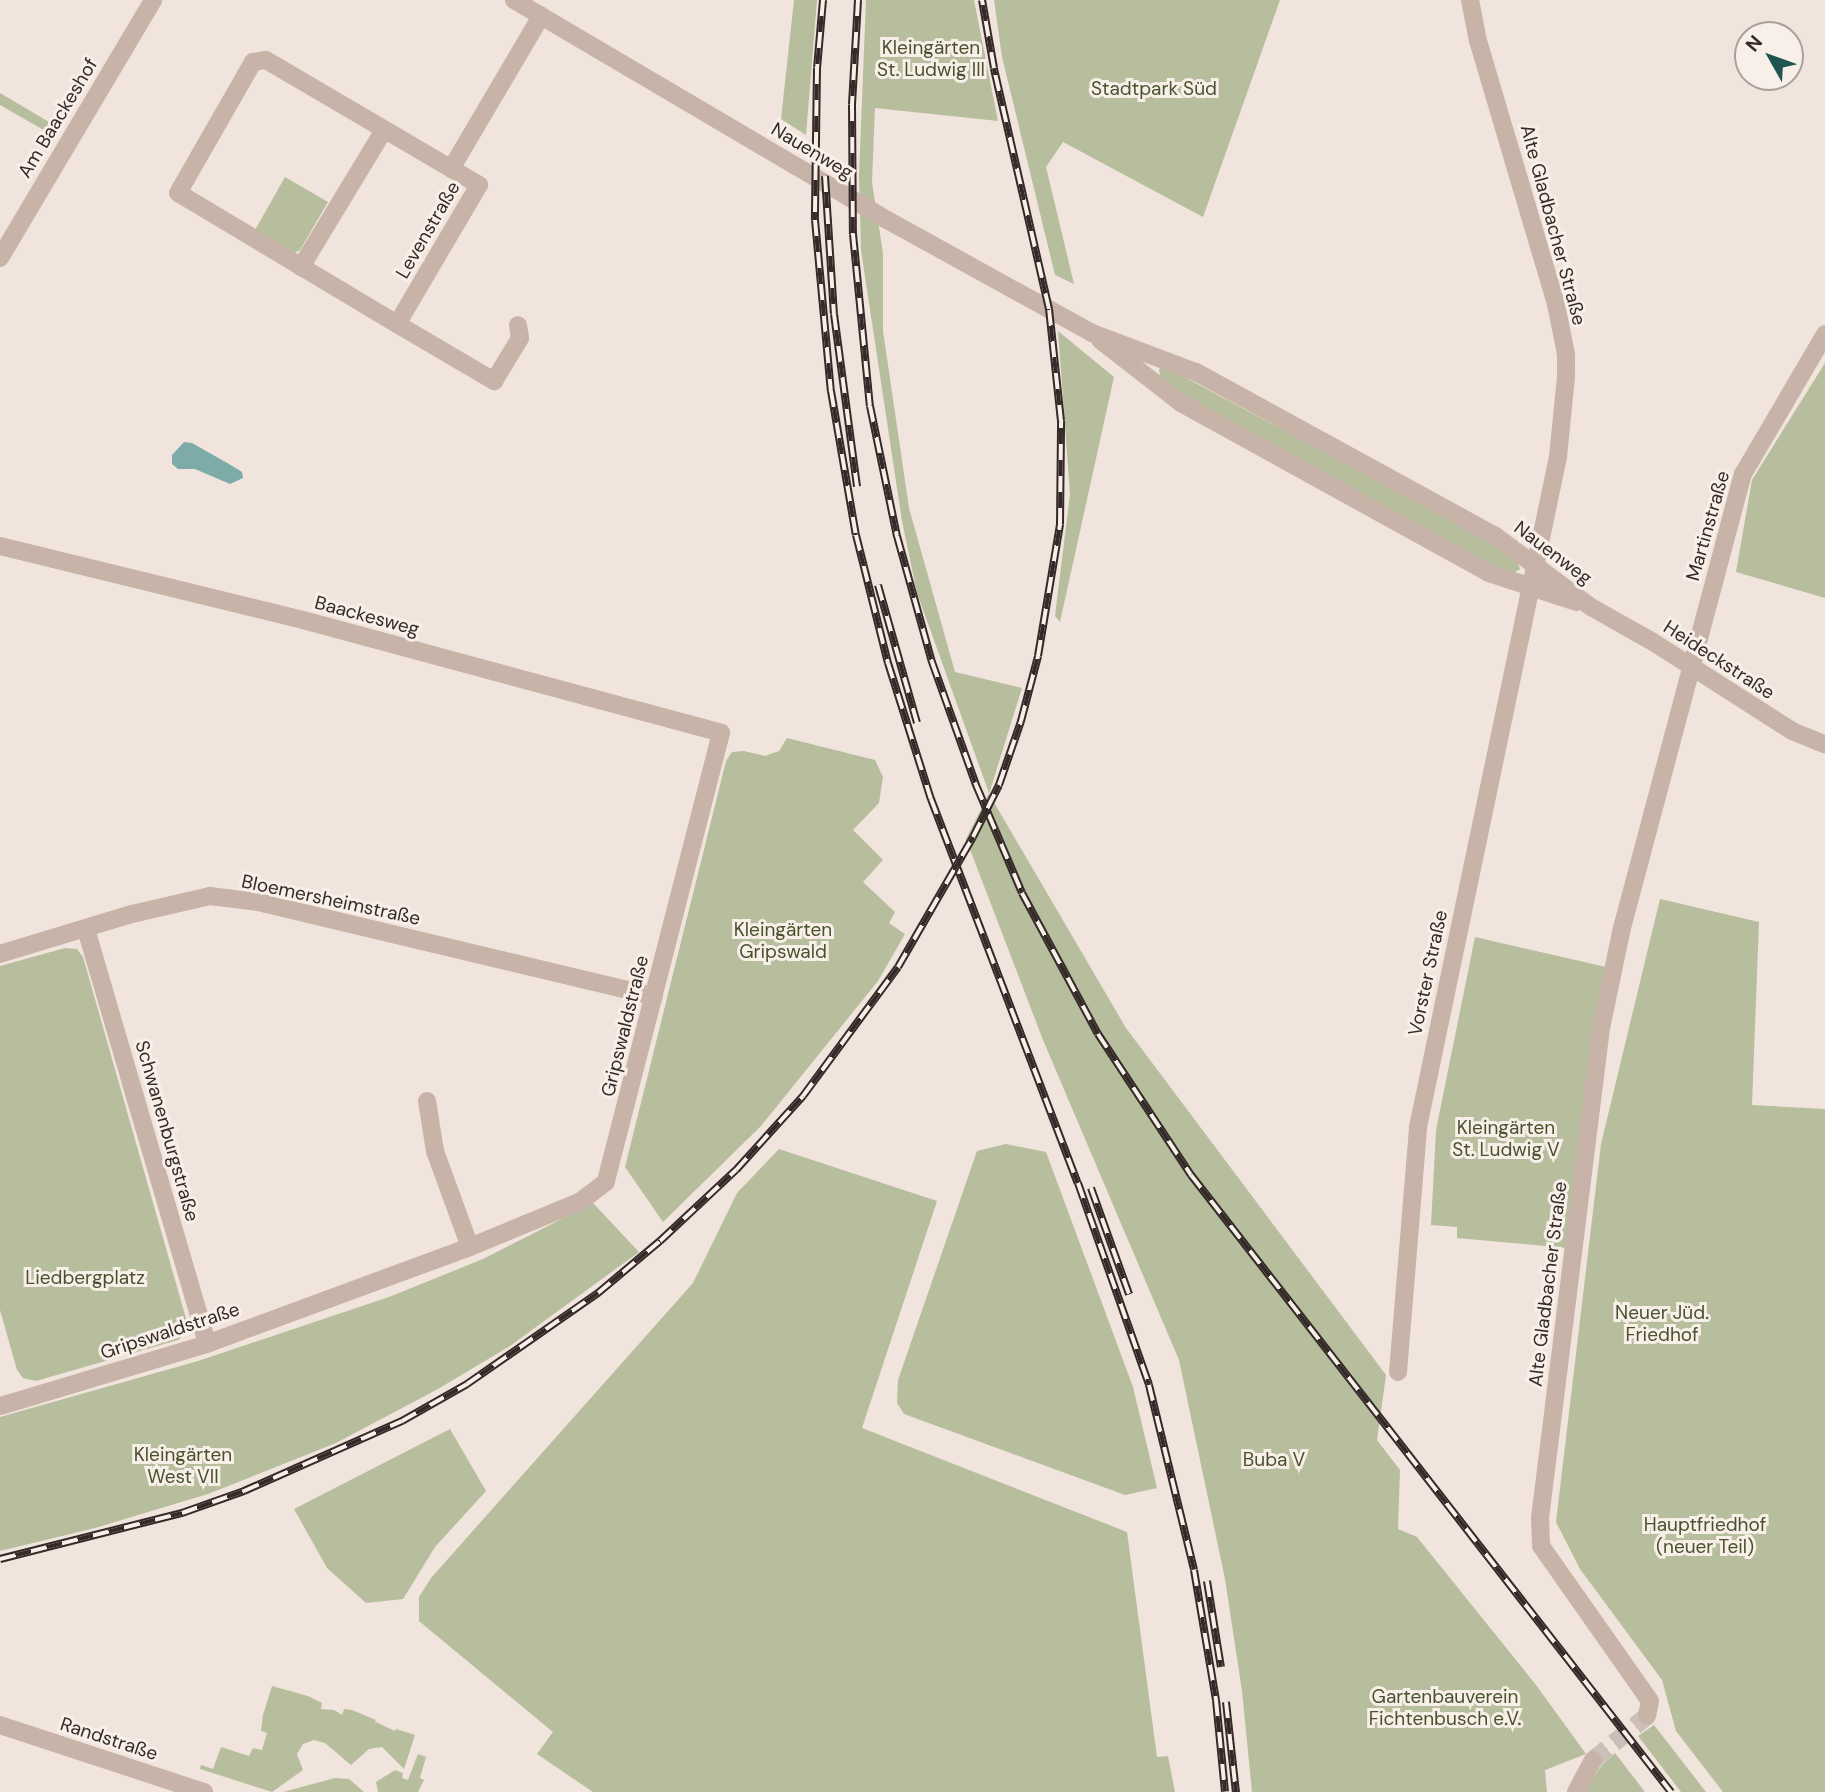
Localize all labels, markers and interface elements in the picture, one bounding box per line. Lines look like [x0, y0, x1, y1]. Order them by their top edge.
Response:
north arrow [1734, 21, 1804, 91]
text: N [1740, 30, 1768, 57]
park label: Kleingärten St. Ludwig III [877, 37, 985, 81]
street label: Am Baackeshof [13, 54, 103, 182]
park label: Stadtpark Süd [1091, 78, 1217, 100]
street label: Nauenweg [767, 118, 857, 184]
street label: Alte Gladbacher Straße [1515, 122, 1591, 328]
street label: Levenstraße [391, 177, 465, 283]
street label: Martinstraße [1681, 468, 1735, 584]
street label: Nauenweg [1510, 516, 1596, 590]
street label: Baackesweg [312, 591, 422, 641]
street label: Heideckstraße [1659, 616, 1779, 704]
street label: Bloemersheimstraße [239, 870, 423, 930]
street label: Vorster Straße [1404, 908, 1452, 1038]
park label: Kleingärten Gripswald [734, 919, 832, 963]
street label: Gripswaldstraße [596, 953, 654, 1099]
street label: Schwanenburgstraße [130, 1038, 204, 1224]
park label: Kleingärten St. Ludwig V [1452, 1117, 1560, 1161]
street label: Alte Gladbacher Straße [1524, 1180, 1572, 1388]
park label: Liedbergplatz [25, 1267, 145, 1289]
street label: Gripswaldstraße [98, 1298, 242, 1364]
park label: Neuer Jüd. Friedhof [1615, 1302, 1709, 1346]
park label: Kleingärten West VII [134, 1444, 232, 1488]
park label: Buba V [1243, 1449, 1305, 1471]
park label: Hauptfriedhof (neuer Teil) [1644, 1514, 1766, 1558]
park label: Gartenbauverein Fichtenbusch e.V. [1369, 1686, 1521, 1730]
street label: Randstraße [57, 1713, 161, 1765]

